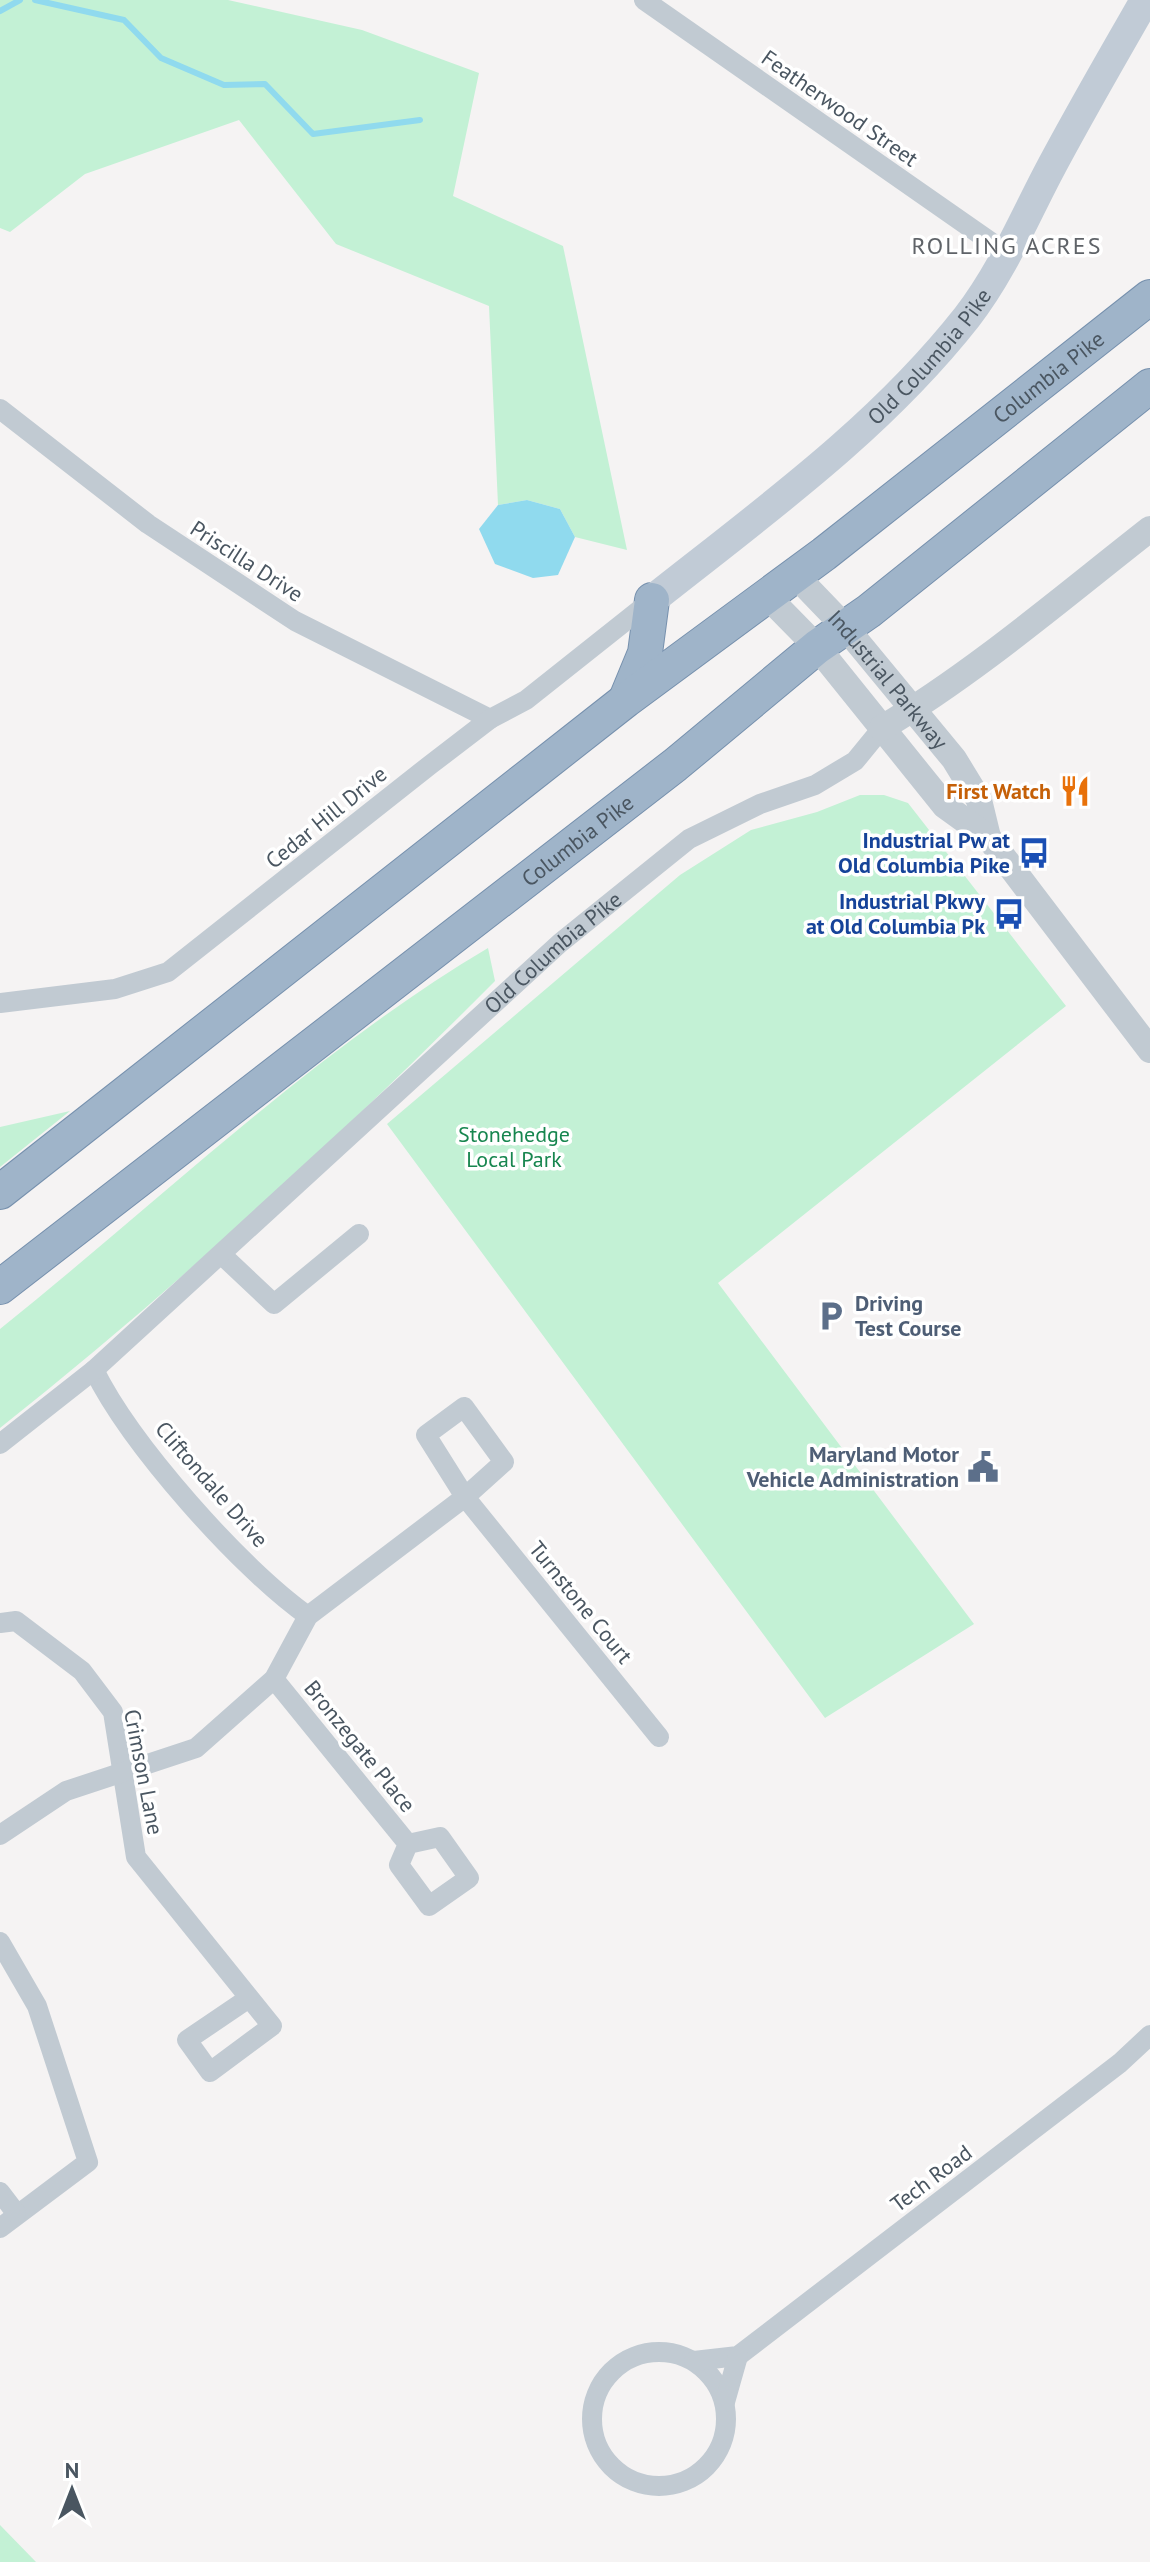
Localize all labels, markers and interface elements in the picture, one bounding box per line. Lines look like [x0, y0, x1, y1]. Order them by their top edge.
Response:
street label: Featherwood Street [756, 43, 924, 173]
district label: ROLLING ACRES [912, 230, 1102, 261]
street label: Old Columbia Pike [861, 283, 997, 431]
street label: Columbia Pike [987, 325, 1110, 430]
street label: Priscilla Drive [185, 514, 309, 608]
street label: Industrial Parkway [822, 604, 955, 756]
street label: Cedar Hill Drive [260, 760, 392, 874]
restaurant icon: First Watch [1058, 774, 1092, 808]
place label: First Watch [946, 777, 1051, 805]
street label: Columbia Pike [516, 788, 639, 893]
place label: Industrial Pw at Old Columbia Pike [838, 826, 1010, 879]
bus stop icon: Industrial Pw at Old Columbia Pike [1017, 836, 1051, 870]
street label: Old Columbia Pike [478, 885, 627, 1020]
place label: Industrial Pkwy at Old Columbia Pk [806, 887, 985, 940]
bus stop icon: Industrial Pkwy at Old Columbia Pk [992, 897, 1026, 931]
park label: Stonehedge Local Park [458, 1120, 570, 1173]
place label: Driving Test Course [855, 1289, 961, 1342]
parking icon: Driving Test Course [814, 1299, 848, 1333]
street label: Cliftondale Drive [150, 1415, 274, 1553]
place label: Maryland Motor Vehicle Administration [746, 1440, 959, 1493]
public building icon: Maryland Motor Vehicle Administration [966, 1450, 1000, 1484]
street label: Turnstone Court [523, 1535, 639, 1669]
street label: Bronzegate Place [298, 1674, 422, 1818]
street label: Crimson Lane [118, 1707, 170, 1837]
street label: Tech Road [885, 2138, 977, 2218]
north arrow [32, 2450, 112, 2530]
text: N [65, 2456, 79, 2484]

